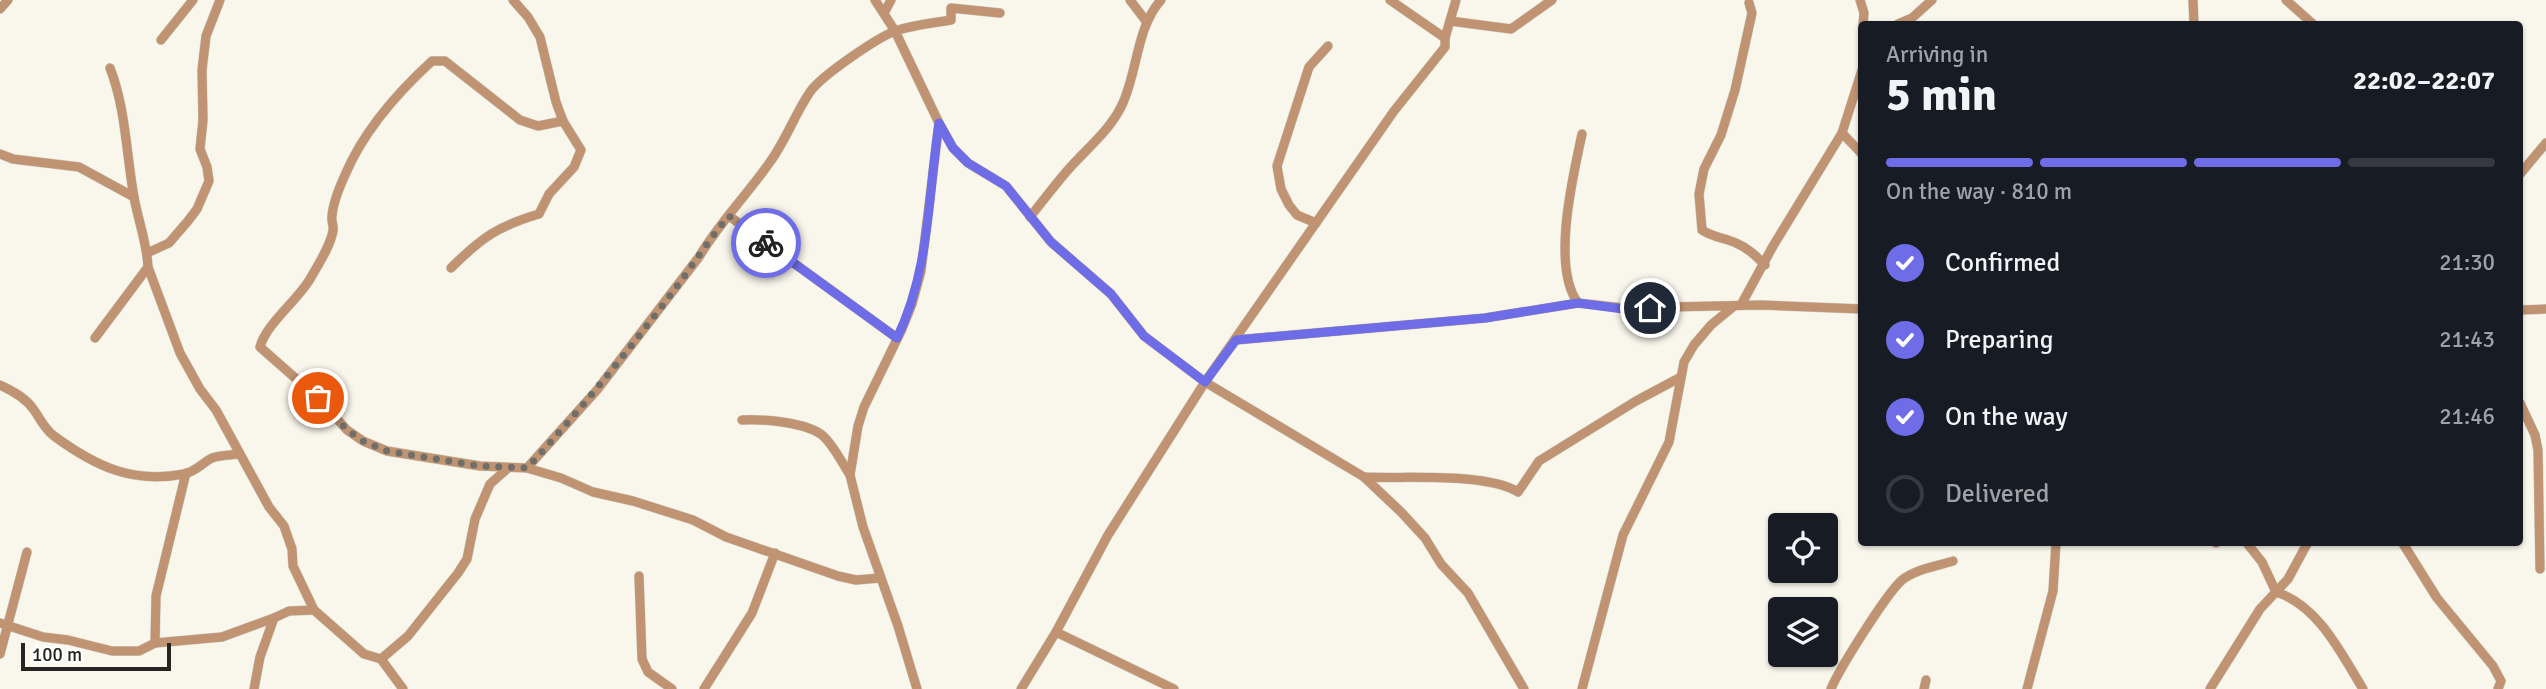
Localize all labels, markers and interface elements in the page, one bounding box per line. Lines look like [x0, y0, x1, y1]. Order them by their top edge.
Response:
text: Arriving in [1886, 40, 1988, 69]
text: 22:02–22:07 [2353, 65, 2495, 97]
text: 5 min [1886, 67, 1997, 123]
text: On the way · 810 m [1886, 177, 2072, 206]
courier [731, 208, 801, 278]
icon: bike [747, 224, 785, 262]
icon: check [1886, 244, 1924, 282]
text: Confirmed [1945, 247, 2060, 279]
text: 21:30 [2439, 248, 2495, 277]
pin [1620, 278, 1680, 338]
icon: home [1631, 289, 1669, 327]
icon: check [1886, 321, 1924, 359]
text: Preparing [1945, 324, 2053, 356]
text: 21:43 [2439, 325, 2495, 354]
pin [288, 368, 348, 428]
icon: bag [299, 379, 337, 417]
icon: check [1886, 398, 1924, 436]
text: On the way [1945, 401, 2068, 433]
text: 21:46 [2439, 402, 2495, 431]
text: Delivered [1945, 478, 2050, 510]
map controls [1768, 513, 1838, 667]
button: locate [1768, 513, 1838, 583]
button: layers [1768, 597, 1838, 667]
scale bar [21, 640, 172, 672]
text: 100 m [32, 643, 82, 667]

